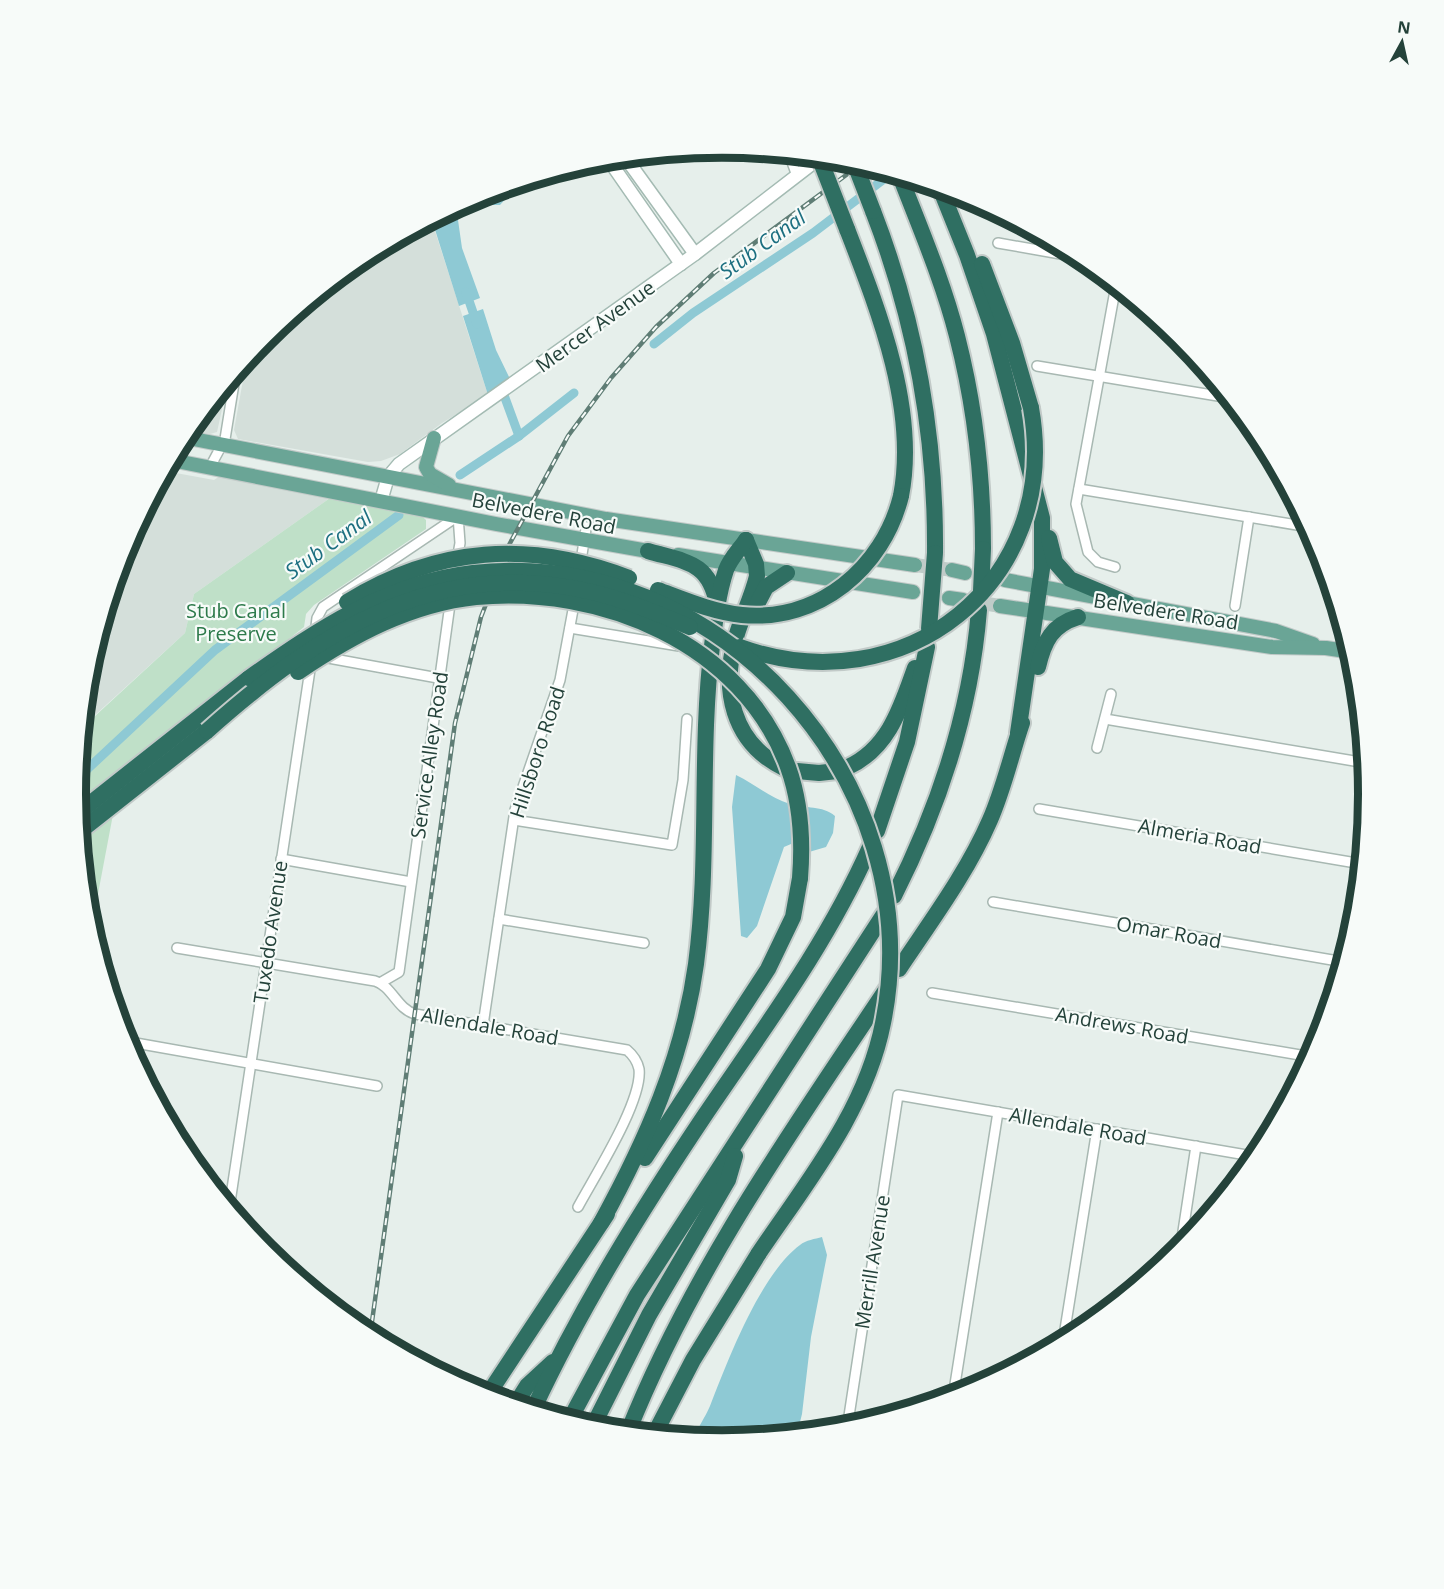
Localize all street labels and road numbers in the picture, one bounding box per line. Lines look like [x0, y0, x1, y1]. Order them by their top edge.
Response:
street label: Mercer Avenue [530, 274, 660, 378]
street label: Belvedere Road [470, 486, 618, 540]
street label: Belvedere Road [1092, 586, 1240, 636]
street label: Service Alley Road [404, 670, 454, 840]
street label: Hillsboro Road [503, 683, 571, 821]
street label: Almeria Road [1136, 812, 1264, 860]
street label: Tuxedo Avenue [247, 859, 293, 1005]
street label: Omar Road [1114, 909, 1224, 955]
street label: Andrews Road [1053, 1000, 1191, 1050]
street label: Allendale Road [419, 1001, 561, 1051]
street label: Allendale Road [1007, 1101, 1149, 1151]
street label: Merrill Avenue [848, 1193, 896, 1331]

